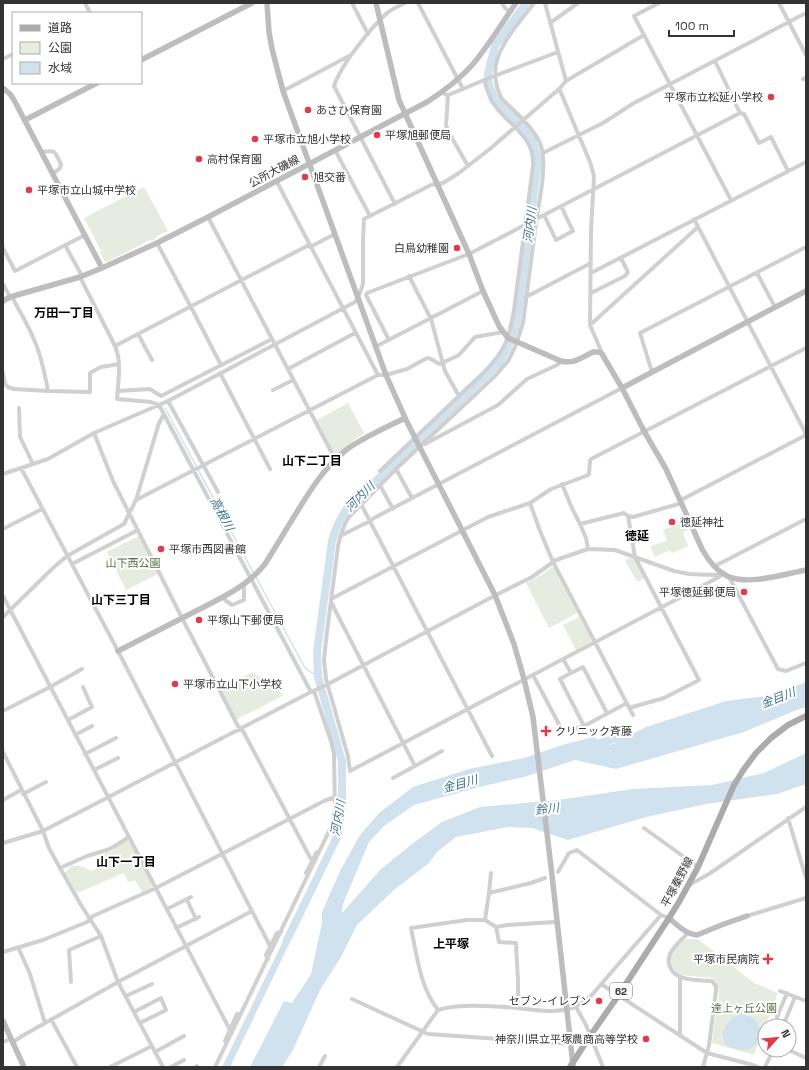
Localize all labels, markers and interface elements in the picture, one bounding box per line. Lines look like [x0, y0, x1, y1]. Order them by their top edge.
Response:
legend [12, 12, 142, 84]
scale bar [669, 12, 734, 38]
text: 100 m [675, 18, 709, 34]
text: 道路 [48, 20, 72, 36]
text: 公園 [48, 40, 72, 56]
text: 水域 [48, 60, 72, 76]
place label: 平塚市立松延小学校 [664, 90, 763, 104]
marker: 平塚市立松延小学校 [766, 92, 776, 102]
place label: あさひ保育園 [316, 103, 382, 117]
marker: あさひ保育園 [303, 105, 313, 115]
place label: 平塚旭郵便局 [385, 128, 451, 142]
marker: 平塚旭郵便局 [372, 130, 382, 140]
place label: 平塚市立旭小学校 [263, 132, 351, 146]
marker: 平塚市立旭小学校 [250, 134, 260, 144]
place label: 高村保育園 [207, 152, 262, 166]
street label: 公所大磯線 [246, 152, 302, 190]
marker: 高村保育園 [194, 154, 204, 164]
place label: 旭交番 [313, 170, 346, 184]
marker: 旭交番 [300, 172, 310, 182]
place label: 平塚市立山城中学校 [37, 183, 136, 197]
marker: 平塚市立山城中学校 [24, 185, 34, 195]
water label: 河内川 [520, 204, 540, 244]
place label: 白鳥幼稚園 [394, 241, 449, 255]
marker: 白鳥幼稚園 [452, 243, 462, 253]
district label: 万田一丁目 [34, 305, 94, 321]
district label: 山下二丁目 [282, 453, 342, 469]
water label: 河内川 [342, 477, 380, 515]
water label: 高根川 [206, 494, 238, 535]
place label: 徳延神社 [680, 515, 724, 529]
marker: 徳延神社 [667, 517, 677, 527]
district label: 徳延 [625, 528, 649, 544]
place label: 平塚市西図書館 [169, 542, 246, 556]
marker: 平塚市西図書館 [156, 544, 166, 554]
park label: 山下西公園 [106, 556, 161, 570]
place label: 平塚徳延郵便局 [659, 585, 736, 599]
marker: 平塚徳延郵便局 [739, 587, 749, 597]
district label: 山下三丁目 [91, 592, 151, 608]
place label: 平塚山下郵便局 [207, 613, 284, 627]
marker: 平塚山下郵便局 [194, 615, 204, 625]
place label: 平塚市立山下小学校 [183, 677, 282, 691]
marker: 平塚市立山下小学校 [170, 679, 180, 689]
water label: 金目川 [758, 683, 800, 712]
place label: クリニック斉藤 [555, 724, 632, 738]
marker: クリニック斉藤 [540, 725, 552, 737]
water label: 金目川 [441, 771, 481, 796]
water label: 河内川 [327, 797, 349, 837]
water label: 鈴川 [534, 799, 562, 818]
district label: 山下一丁目 [96, 854, 156, 870]
street label: 平塚秦野線 [658, 854, 696, 910]
district label: 上平塚 [433, 936, 469, 952]
place label: 平塚市民病院 [693, 952, 759, 966]
marker: 平塚市民病院 [762, 953, 774, 965]
road number: 62 [610, 983, 632, 999]
place label: セブン-イレブン [509, 994, 591, 1008]
marker: セブン-イレブン [594, 996, 604, 1006]
park label: 達上ヶ丘公園 [711, 1001, 777, 1015]
north arrow [757, 1018, 797, 1058]
text: N [778, 1027, 794, 1040]
place label: 神奈川県立平塚農商高等学校 [495, 1032, 638, 1046]
marker: 神奈川県立平塚農商高等学校 [641, 1034, 651, 1044]

